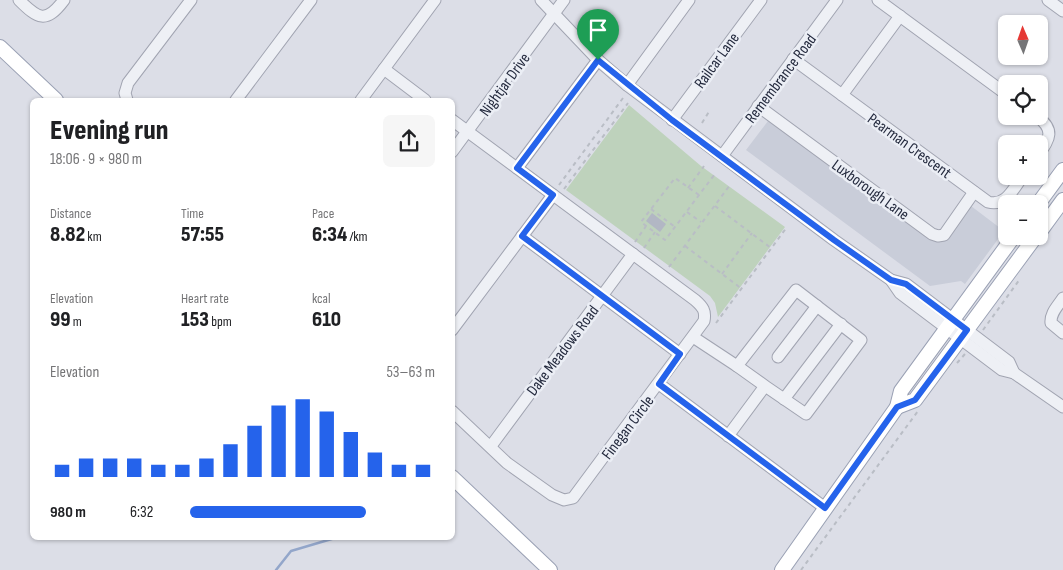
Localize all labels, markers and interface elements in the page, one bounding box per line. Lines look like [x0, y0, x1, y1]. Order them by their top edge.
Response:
pin [577, 9, 619, 60]
north arrow [998, 15, 1048, 65]
map controls [998, 15, 1048, 245]
icon: arrive [584, 16, 612, 44]
street label: Railcar Lane [691, 29, 744, 92]
street label: Remembrance Road [742, 31, 821, 127]
street label: Nightjar Drive [476, 50, 534, 120]
button: locate [998, 75, 1048, 125]
street label: Pearman Crescent [864, 110, 955, 183]
text: Evening run [50, 114, 168, 147]
button: share [383, 115, 435, 167]
button: + [998, 135, 1048, 185]
text: 18:06 · 9 × 980 m [50, 150, 142, 169]
street label: Luxborough Lane [828, 156, 912, 225]
button: − [998, 195, 1048, 245]
text: Distance [50, 205, 91, 222]
text: Time [181, 205, 204, 222]
text: Pace [312, 205, 334, 222]
text: 8.82 [50, 222, 85, 247]
text: 57:55 [181, 222, 224, 247]
text: 6:34 [312, 222, 347, 247]
text: km [85, 228, 102, 245]
text: /km [347, 228, 368, 245]
text: Elevation [50, 290, 93, 307]
text: Heart rate [181, 290, 229, 307]
text: kcal [312, 290, 331, 307]
street label: Dake Meadows Road [523, 302, 603, 400]
text: 99 [50, 307, 71, 332]
text: 153 [181, 307, 209, 332]
text: 610 [312, 307, 341, 332]
text: m [71, 313, 82, 330]
text: bpm [209, 313, 232, 330]
text: Elevation [50, 363, 99, 382]
text: 53–63 m [386, 363, 435, 382]
street label: Finegan Circle [598, 392, 658, 464]
text: 980 m [50, 503, 86, 522]
text: 6:32 [130, 503, 153, 522]

